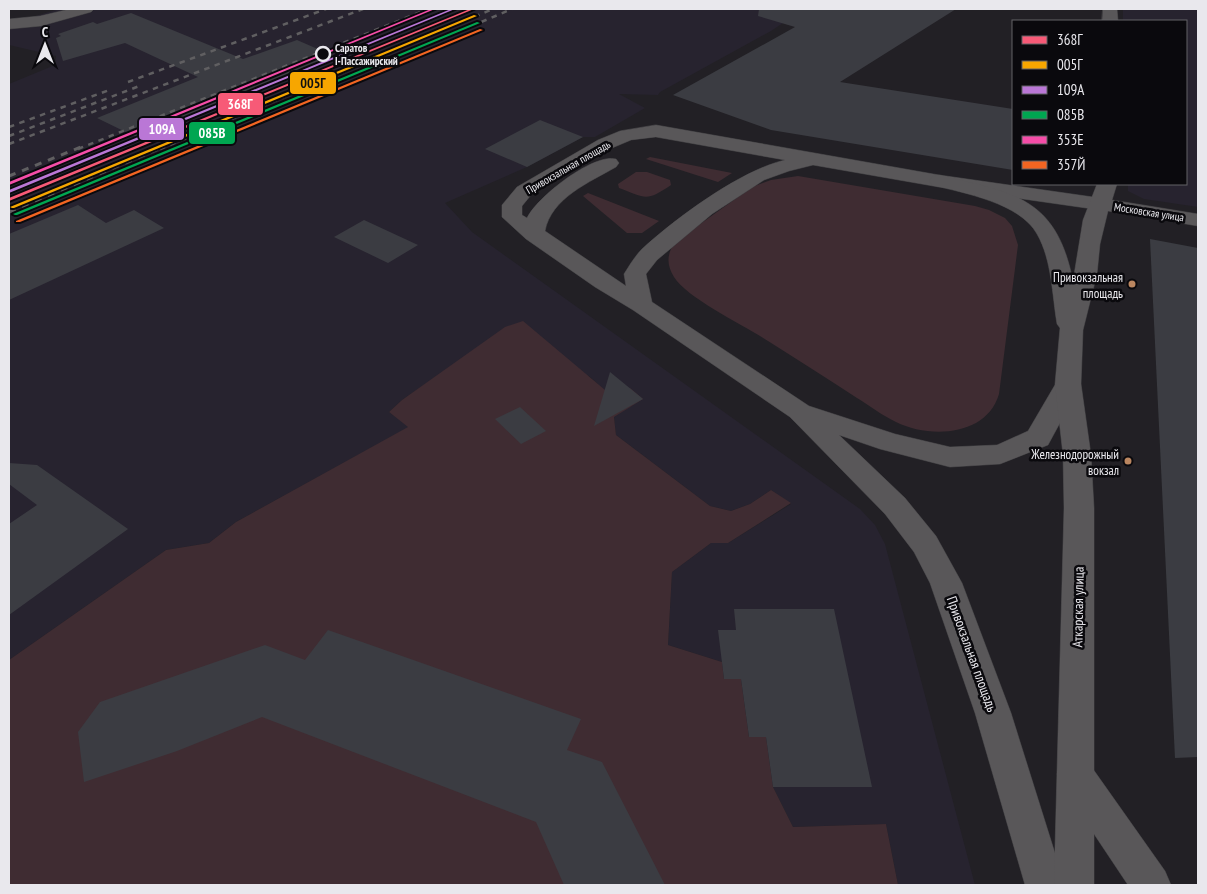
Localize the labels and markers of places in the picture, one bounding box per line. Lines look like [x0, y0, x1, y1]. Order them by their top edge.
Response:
place label: Саратов I-Пассажирский [335, 41, 398, 68]
marker: Саратов I-Пассажирский [315, 46, 331, 62]
place label: Привокзальная площадь [1053, 269, 1123, 302]
marker: Привокзальная площадь [1127, 279, 1137, 289]
place label: Железнодорожный вокзал [1030, 446, 1119, 479]
marker: Железнодорожный вокзал [1123, 456, 1133, 466]

